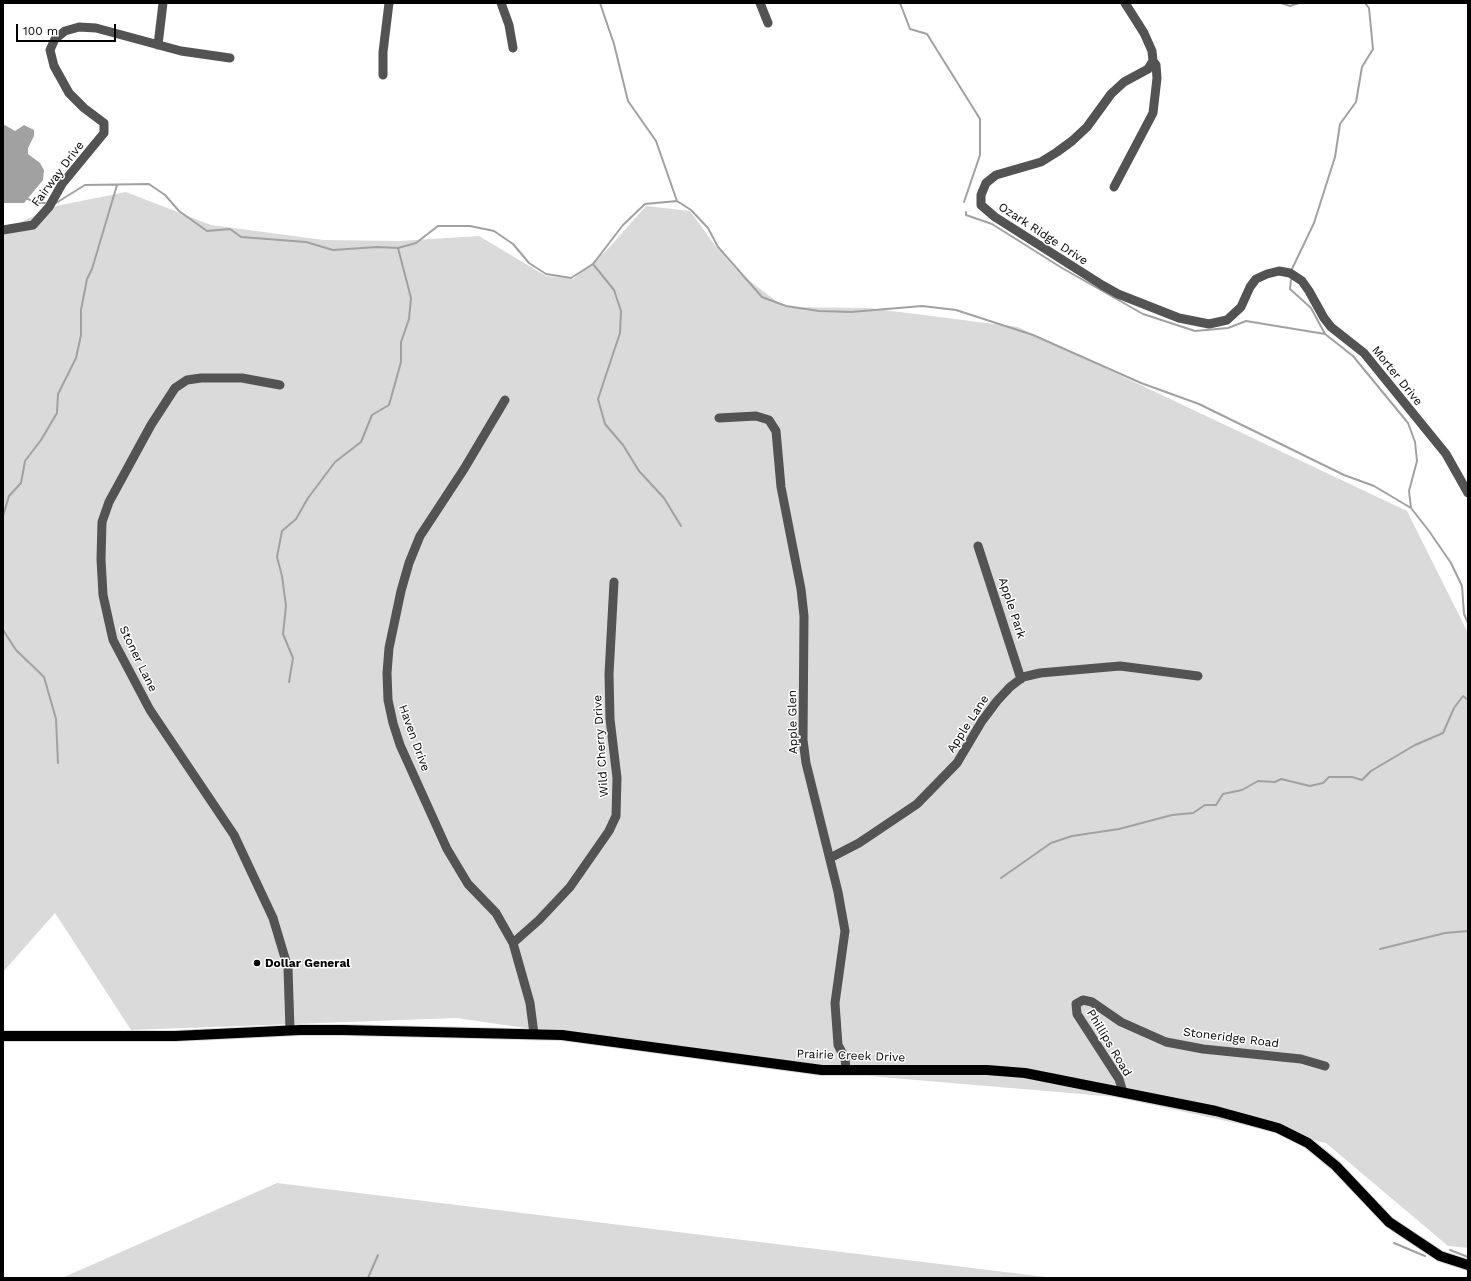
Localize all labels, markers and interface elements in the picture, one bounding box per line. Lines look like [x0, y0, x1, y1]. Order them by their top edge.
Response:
scale bar [18, 16, 118, 42]
text: 100 m [23, 24, 58, 38]
street label: Fairway Drive [29, 138, 87, 210]
street label: Ozark Ridge Drive [996, 200, 1090, 268]
street label: Morter Drive [1369, 343, 1425, 409]
street label: Apple Park [995, 576, 1029, 640]
street label: Stoner Lane [116, 624, 160, 694]
street label: Apple Glen [785, 690, 801, 754]
street label: Apple Lane [944, 692, 992, 756]
street label: Wild Cherry Drive [590, 694, 612, 798]
street label: Haven Drive [395, 703, 433, 773]
place label: Dollar General [265, 956, 350, 970]
marker: Dollar General [252, 958, 262, 968]
street label: Phillips Road [1083, 1007, 1135, 1079]
street label: Stoneridge Road [1182, 1025, 1280, 1051]
street label: Prairie Creek Drive [796, 1047, 906, 1065]

